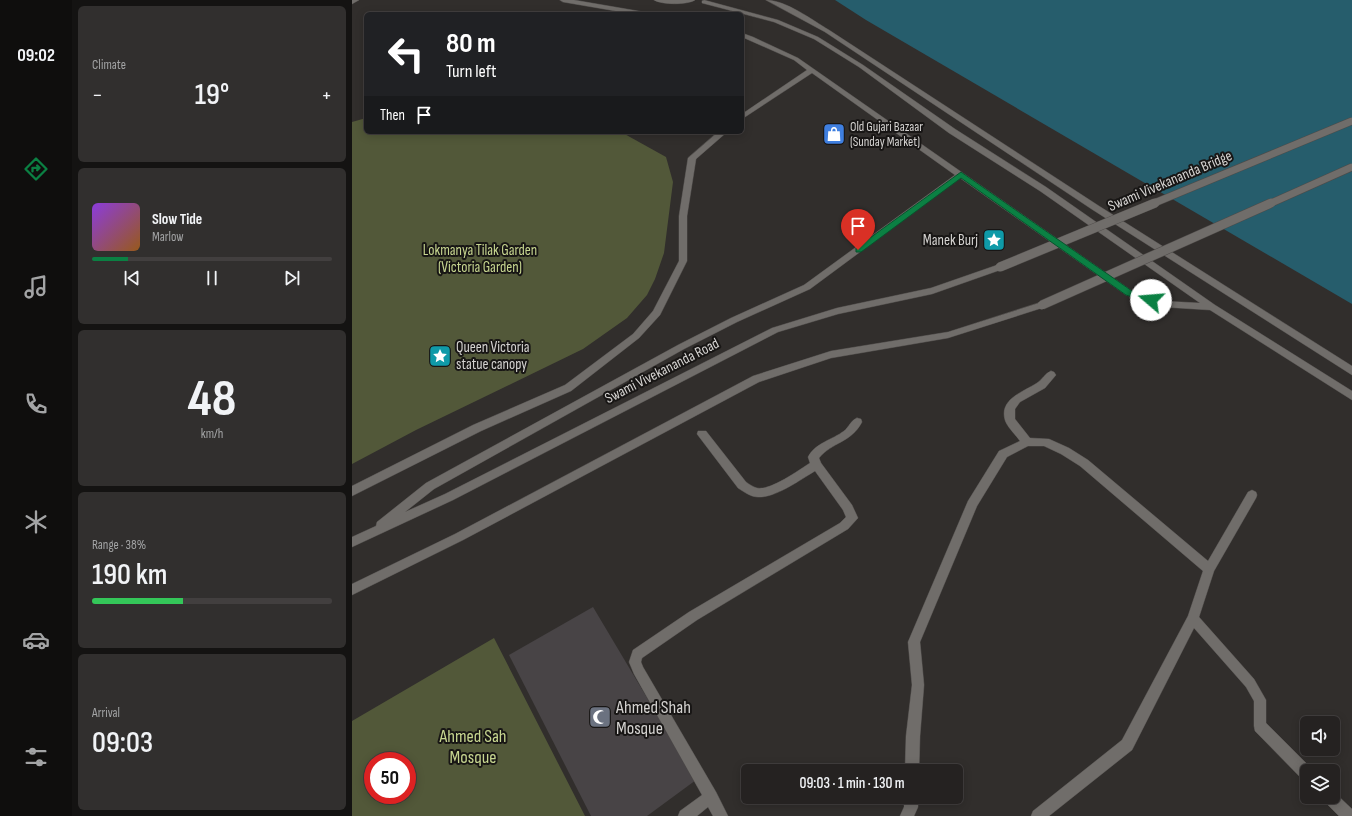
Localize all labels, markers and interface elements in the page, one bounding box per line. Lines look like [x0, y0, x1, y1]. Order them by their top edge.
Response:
text: 80 m [446, 27, 495, 60]
icon: left [380, 28, 432, 80]
text: 09:02 [17, 45, 55, 66]
text: Climate [92, 57, 126, 73]
text: Turn left [446, 61, 497, 82]
text: 19° [195, 77, 229, 113]
text: − [92, 82, 103, 109]
text: + [321, 82, 332, 109]
icon: arrive [413, 104, 435, 126]
text: Then [380, 106, 405, 125]
place label: Old Gujari Bazaar (Sunday Market) [850, 119, 923, 150]
shop icon: Old Gujari Bazaar (Sunday Market) [821, 121, 847, 147]
street label: Swami Vivekananda Bridge [1105, 146, 1235, 216]
icon: directions [22, 155, 50, 183]
pin [841, 209, 875, 250]
text: Slow Tide [152, 210, 202, 229]
icon: arrive [847, 215, 869, 237]
place icon: Manek Burj [981, 227, 1007, 253]
text: Marlow [152, 229, 184, 245]
place label: Manek Burj [923, 231, 978, 250]
park label: Lokmanya Tilak Garden (Victoria Garden) [423, 241, 537, 277]
icon: previous [121, 267, 143, 289]
icon: pause [201, 267, 223, 289]
icon: next [281, 267, 303, 289]
icon: music [22, 273, 50, 301]
position arrow [1130, 279, 1172, 321]
street label: Swami Vivekananda Road [602, 334, 722, 408]
place label: Queen Victoria statue canopy [456, 338, 530, 374]
place icon: Queen Victoria statue canopy [427, 343, 453, 369]
text: 48 [188, 368, 236, 431]
icon: phone [22, 390, 50, 418]
text: km/h [201, 426, 223, 442]
icon: climate [22, 508, 50, 536]
text: Range · 38% [92, 537, 146, 553]
text: 190 km [92, 557, 167, 593]
icon: car [22, 626, 50, 654]
place label: Ahmed Shah Mosque [615, 697, 691, 739]
mosque icon: Ahmed Shah Mosque [587, 704, 613, 730]
text: Arrival [92, 705, 120, 721]
map controls [1300, 716, 1340, 804]
button: sound [1300, 716, 1340, 756]
text: 09:03 [92, 725, 153, 761]
park label: Ahmed Sah Mosque [438, 726, 507, 768]
icon: filters [22, 743, 50, 771]
speed limit sign: 50 [364, 752, 416, 804]
button: layers [1300, 764, 1340, 804]
text: 09:03 · 1 min · 130 m [799, 774, 905, 793]

